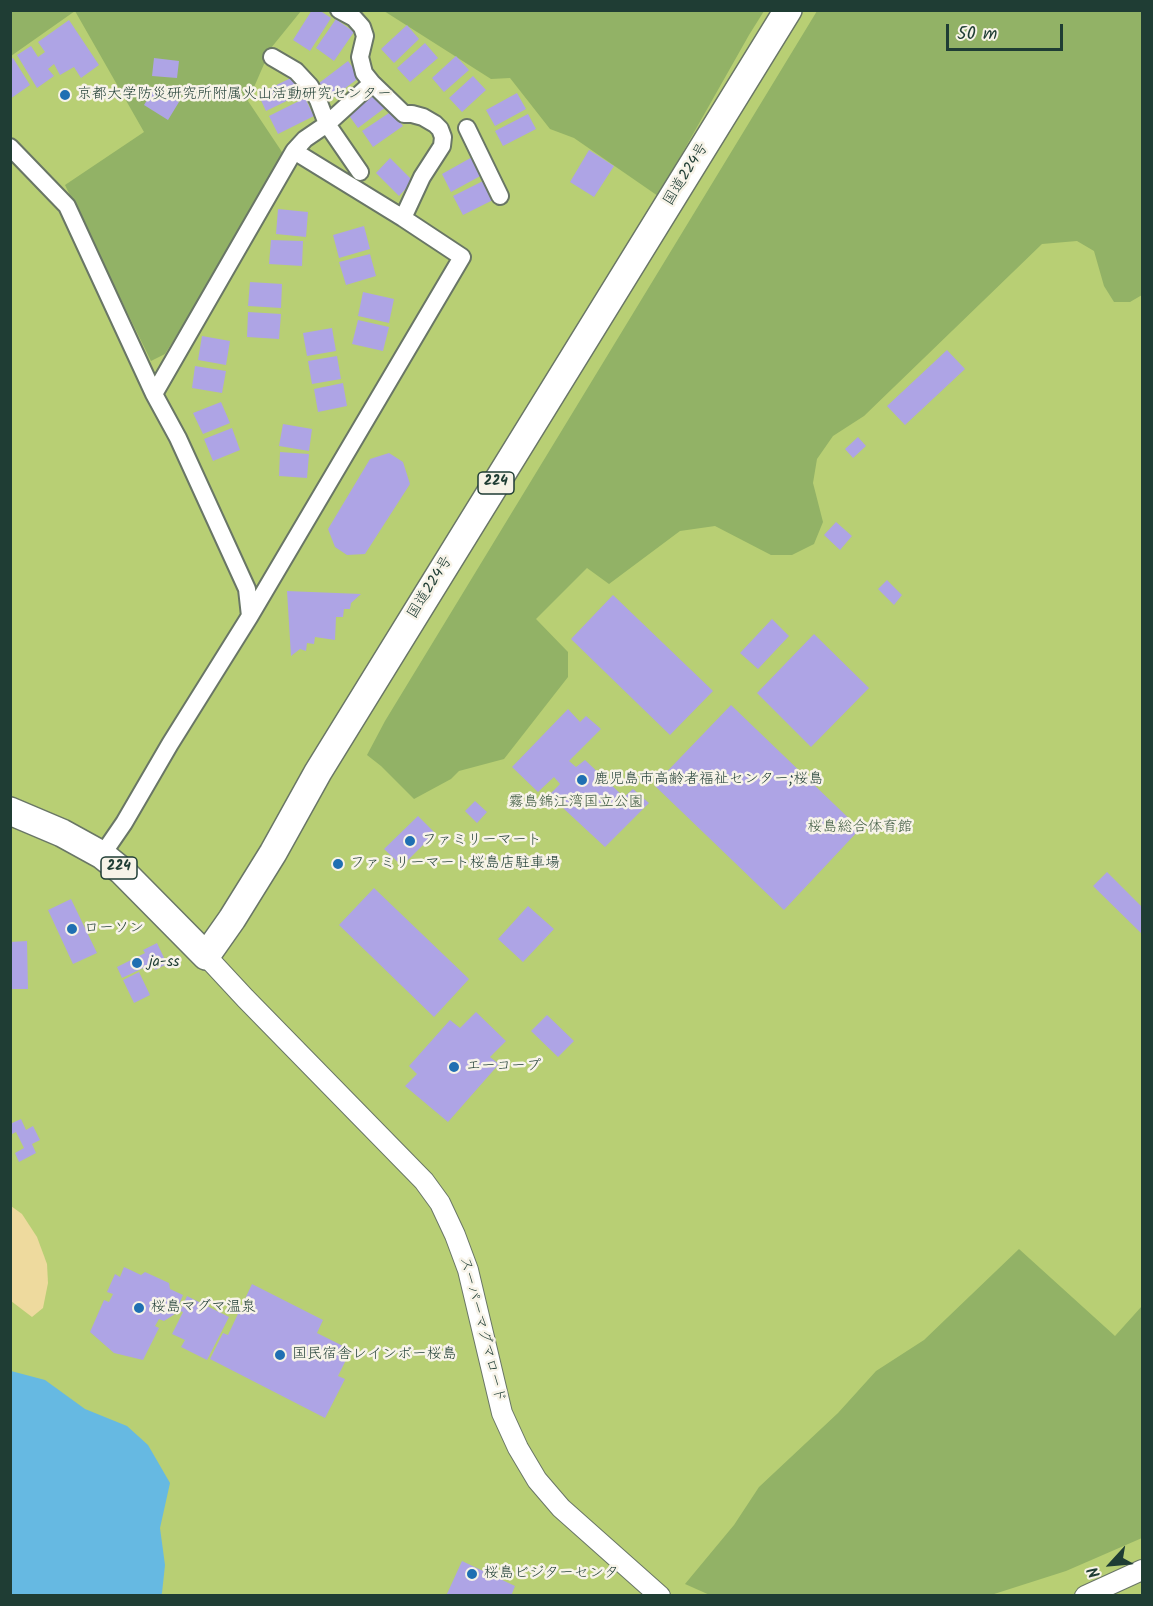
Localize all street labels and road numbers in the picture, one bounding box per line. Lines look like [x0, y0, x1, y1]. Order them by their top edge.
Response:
street label: 国道224号 [661, 140, 713, 210]
road number: 224 [478, 472, 514, 494]
street label: 国道224号 [405, 553, 457, 623]
road number: 224 [101, 857, 137, 879]
street label: スーパーマグマロード [454, 1255, 508, 1405]

